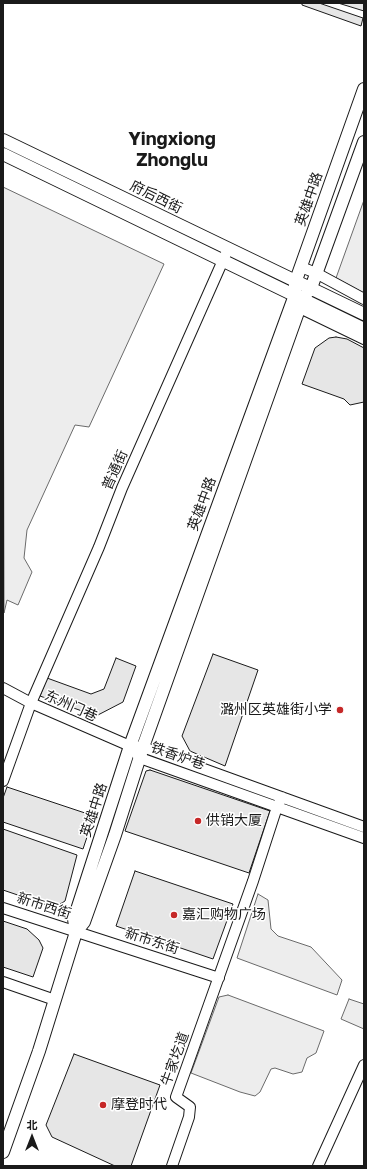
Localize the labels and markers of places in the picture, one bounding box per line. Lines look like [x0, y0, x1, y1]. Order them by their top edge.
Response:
place label: 潞州区英雄街小学 [220, 702, 332, 718]
marker: 潞州区英雄街小学 [335, 705, 345, 715]
place label: 供销大厦 [206, 813, 262, 829]
marker: 供销大厦 [193, 816, 203, 826]
place label: 嘉汇购物广场 [182, 907, 266, 923]
marker: 嘉汇购物广场 [169, 910, 179, 920]
place label: 摩登时代 [111, 1097, 167, 1113]
marker: 摩登时代 [98, 1100, 108, 1110]

